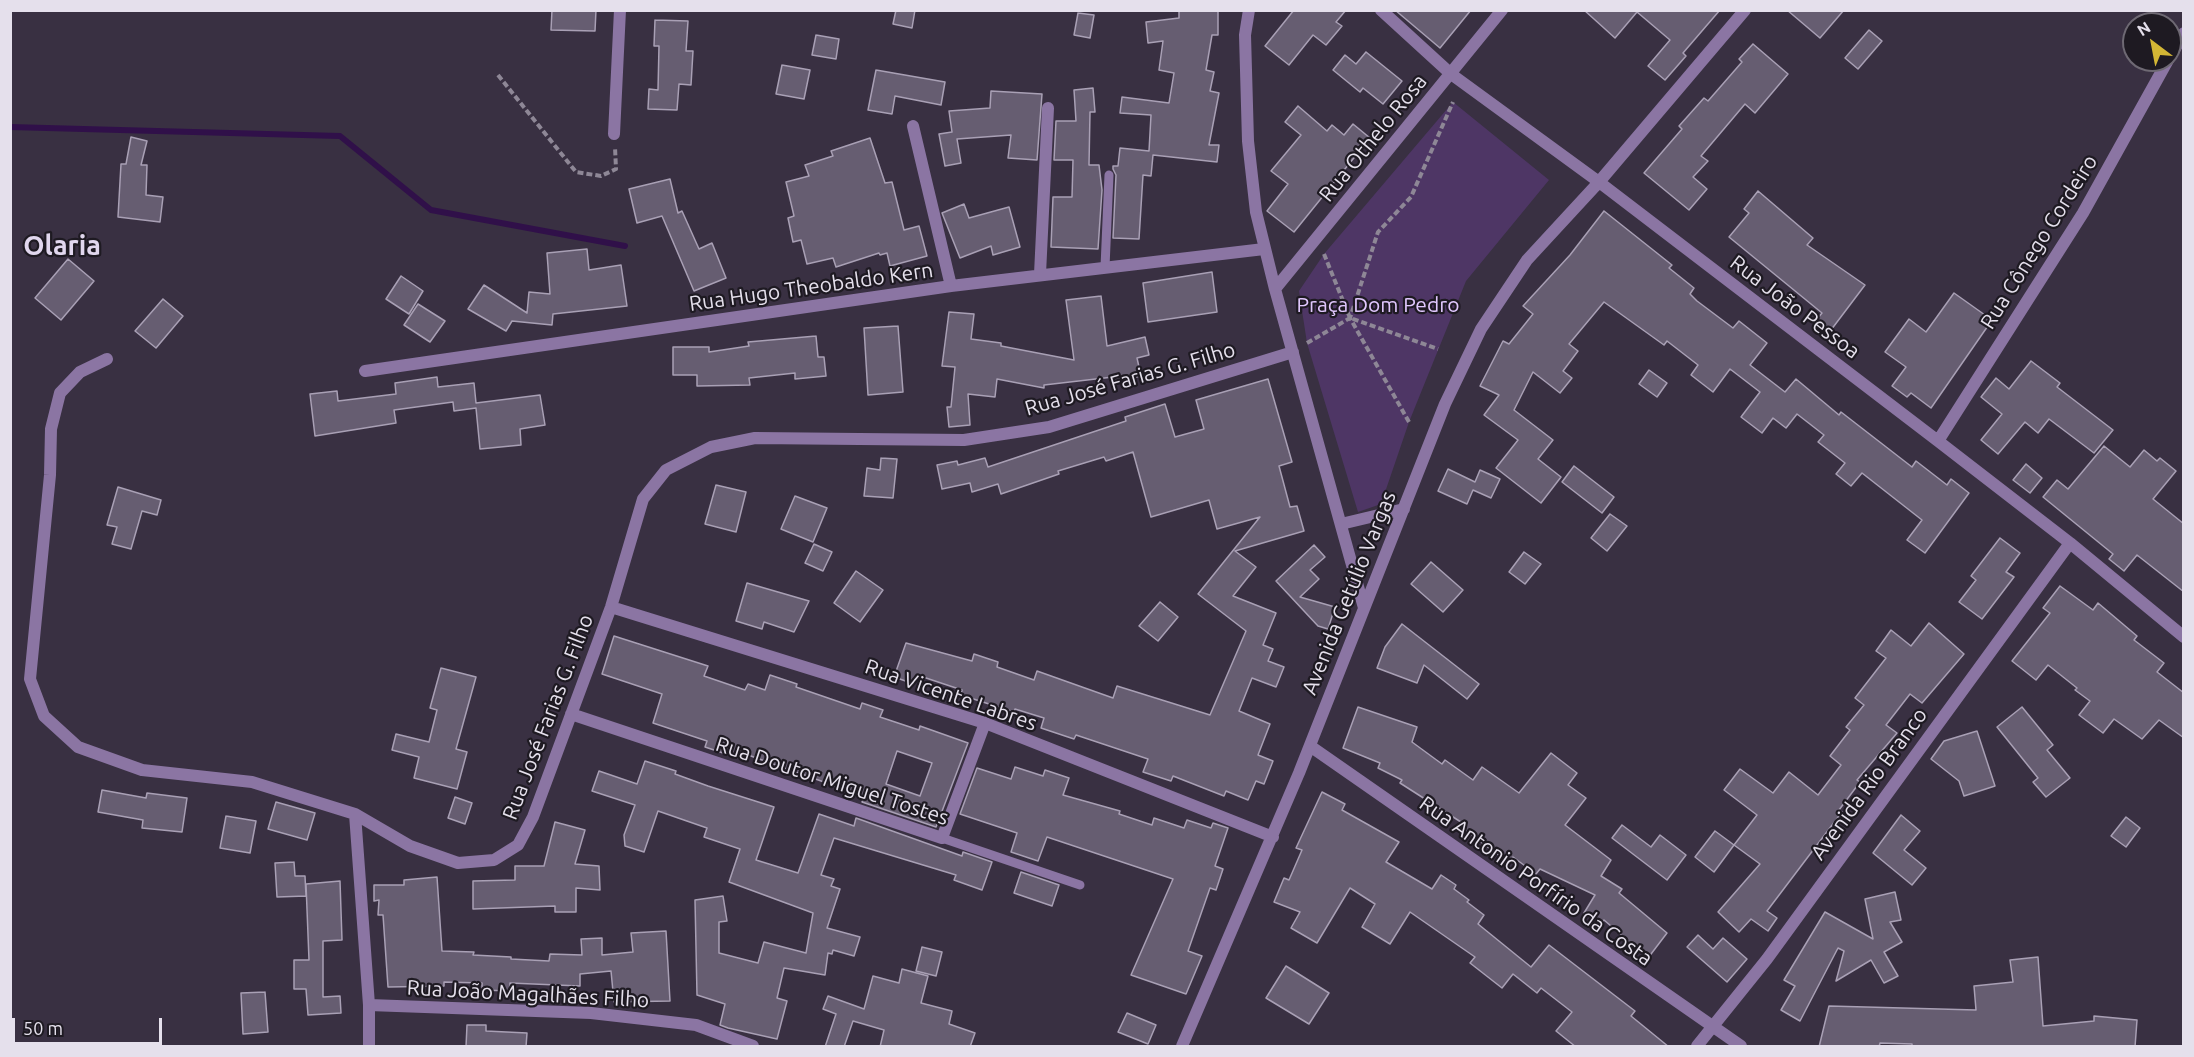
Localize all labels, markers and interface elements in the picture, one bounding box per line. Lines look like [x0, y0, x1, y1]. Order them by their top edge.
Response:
north arrow [2122, 12, 2182, 72]
text: N [2134, 18, 2153, 39]
street label: Rua Othelo Rosa [1314, 69, 1432, 207]
street label: Rua Cônego Cordeiro [1975, 150, 2103, 334]
district label: Olaria [23, 230, 101, 262]
street label: Rua João Pessoa [1725, 250, 1865, 364]
street label: Rua Hugo Theobaldo Kern [687, 257, 935, 317]
park label: Praça Dom Pedro [1297, 292, 1459, 318]
street label: Rua José Farias G. Filho [1022, 337, 1238, 421]
street label: Avenida Getúlio Vargas [1297, 488, 1401, 698]
street label: Rua José Farias G. Filho [497, 611, 599, 823]
street label: Rua Vicente Labres [862, 654, 1040, 736]
street label: Avenida Rio Branco [1805, 703, 1933, 865]
street label: Rua Doutor Miguel Tostes [712, 731, 952, 831]
street label: Rua Antonio Porfírio da Costa [1415, 791, 1657, 971]
street label: Rua João Magalhães Filho [406, 975, 650, 1013]
scale bar [15, 1006, 165, 1044]
text: 50 m [23, 1018, 63, 1038]

